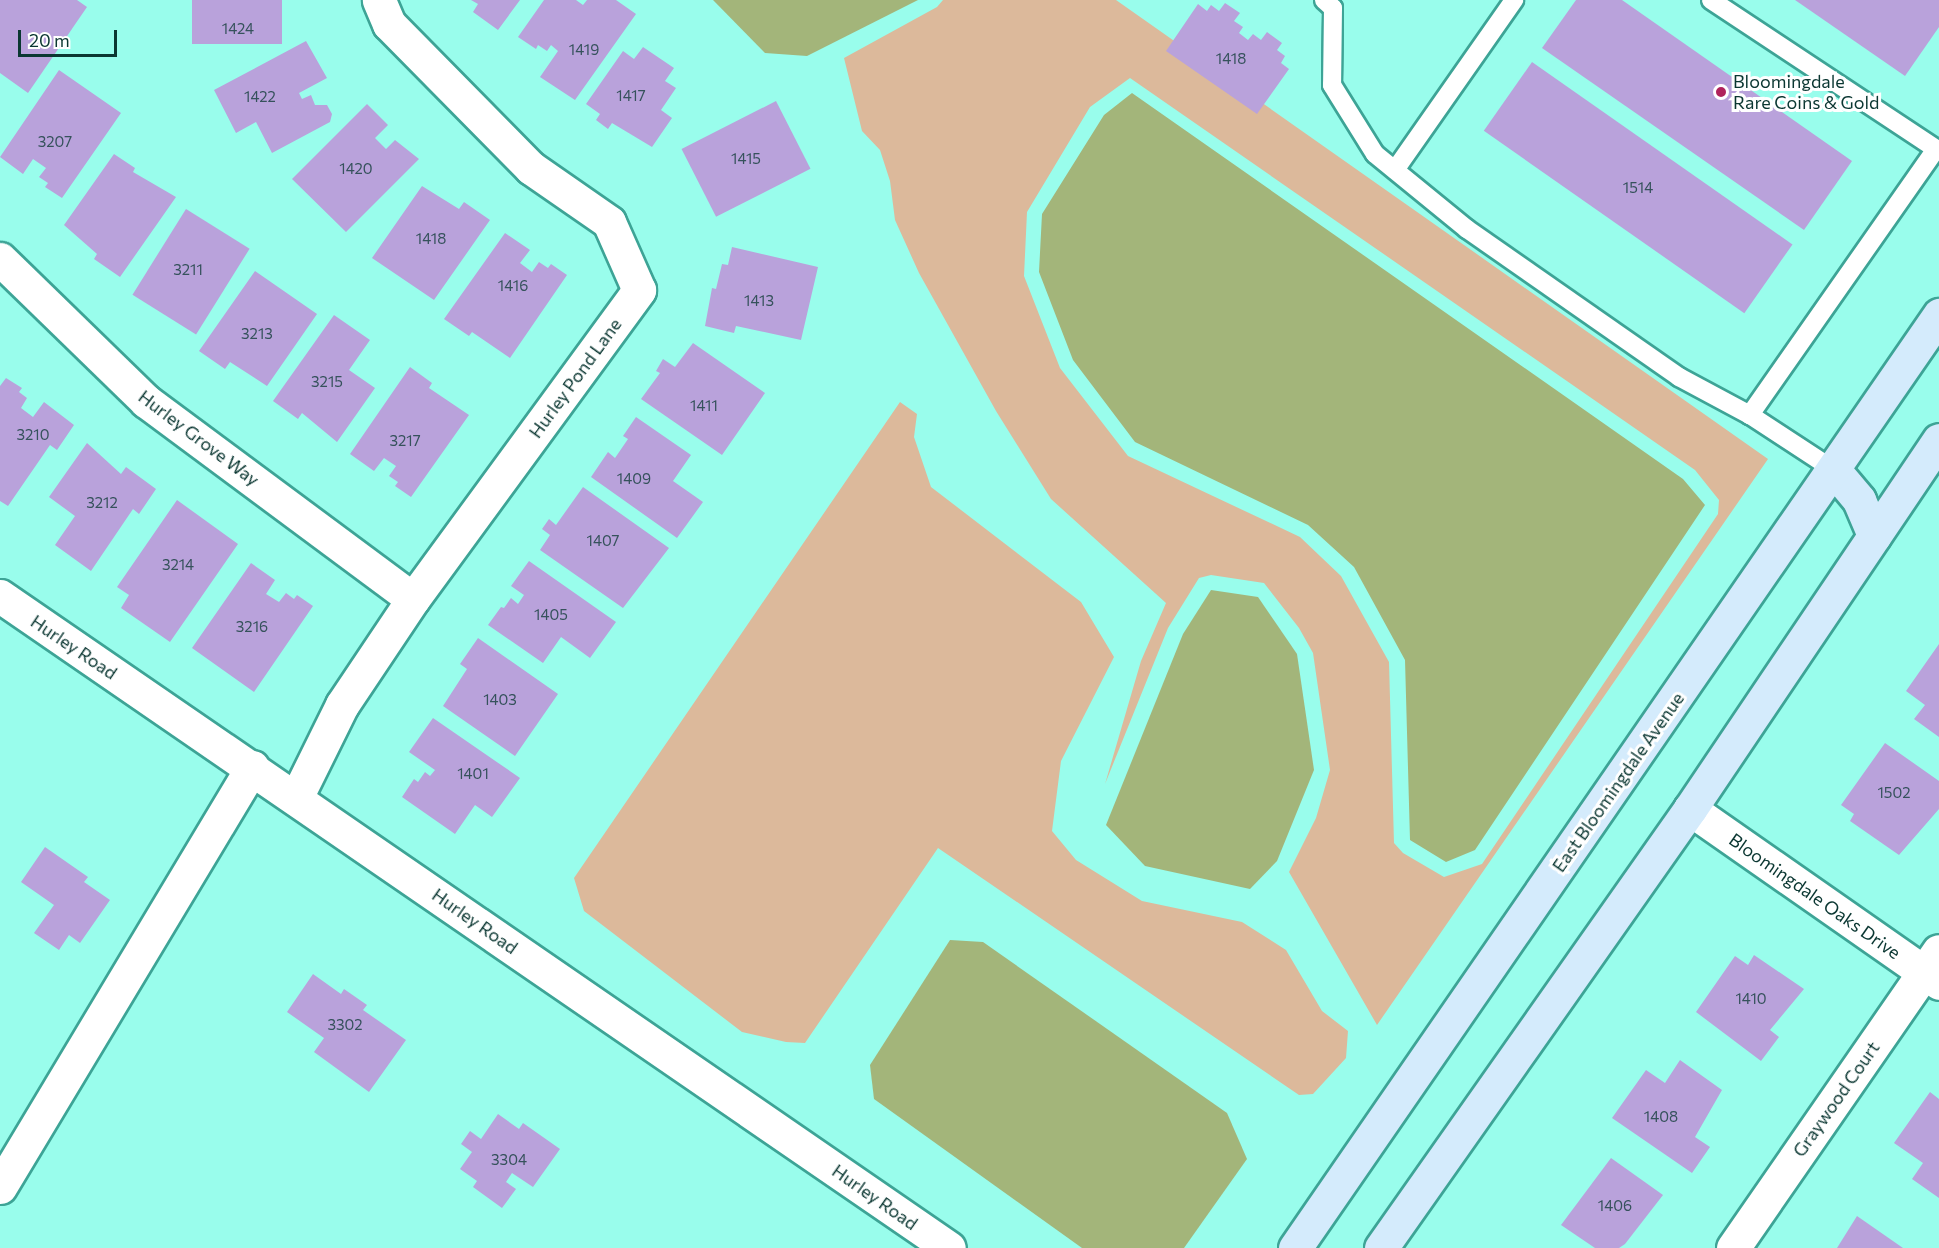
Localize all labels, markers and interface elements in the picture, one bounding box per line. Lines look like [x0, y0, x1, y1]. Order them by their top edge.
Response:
scale bar [21, 18, 120, 56]
house number: 1424 [222, 20, 254, 38]
text: 20 m [29, 29, 70, 51]
house number: 1419 [569, 41, 599, 59]
house number: 1418 [1216, 50, 1246, 68]
place label: Bloomingdale Rare Coins & Gold [1733, 71, 1879, 113]
marker: Bloomingdale Rare Coins & Gold [1714, 85, 1728, 99]
house number: 1417 [616, 87, 646, 105]
house number: 1422 [244, 88, 276, 106]
house number: 3207 [38, 133, 72, 151]
house number: 1415 [731, 150, 761, 168]
house number: 1420 [339, 160, 373, 178]
house number: 1514 [1623, 179, 1653, 197]
house number: 1418 [416, 230, 446, 248]
house number: 3211 [173, 261, 203, 279]
house number: 1416 [498, 277, 528, 295]
house number: 1413 [744, 292, 774, 310]
street label: Hurley Pond Lane [524, 314, 626, 442]
house number: 3213 [241, 325, 273, 343]
house number: 3215 [311, 373, 343, 391]
street label: Hurley Grove Way [134, 386, 264, 490]
house number: 1411 [690, 397, 718, 415]
house number: 3210 [16, 426, 50, 444]
house number: 3217 [389, 432, 421, 450]
house number: 1409 [617, 470, 651, 488]
house number: 3212 [86, 494, 118, 512]
house number: 1407 [586, 532, 620, 550]
house number: 3214 [162, 556, 194, 574]
house number: 1405 [534, 606, 568, 624]
street label: Hurley Road [27, 610, 121, 684]
house number: 3216 [236, 618, 268, 636]
street label: East Bloomingdale Avenue [1548, 688, 1688, 876]
house number: 1403 [483, 691, 517, 709]
house number: 1401 [457, 765, 489, 783]
house number: 1502 [1877, 784, 1911, 802]
street label: Bloomingdale Oaks Drive [1725, 829, 1905, 963]
street label: Hurley Road [428, 884, 522, 958]
house number: 1410 [1735, 990, 1767, 1008]
house number: 3302 [327, 1016, 363, 1034]
street label: Graywood Court [1788, 1037, 1884, 1161]
house number: 1408 [1644, 1108, 1678, 1126]
house number: 3304 [491, 1151, 527, 1169]
street label: Hurley Road [828, 1160, 922, 1234]
house number: 1406 [1598, 1197, 1632, 1215]

